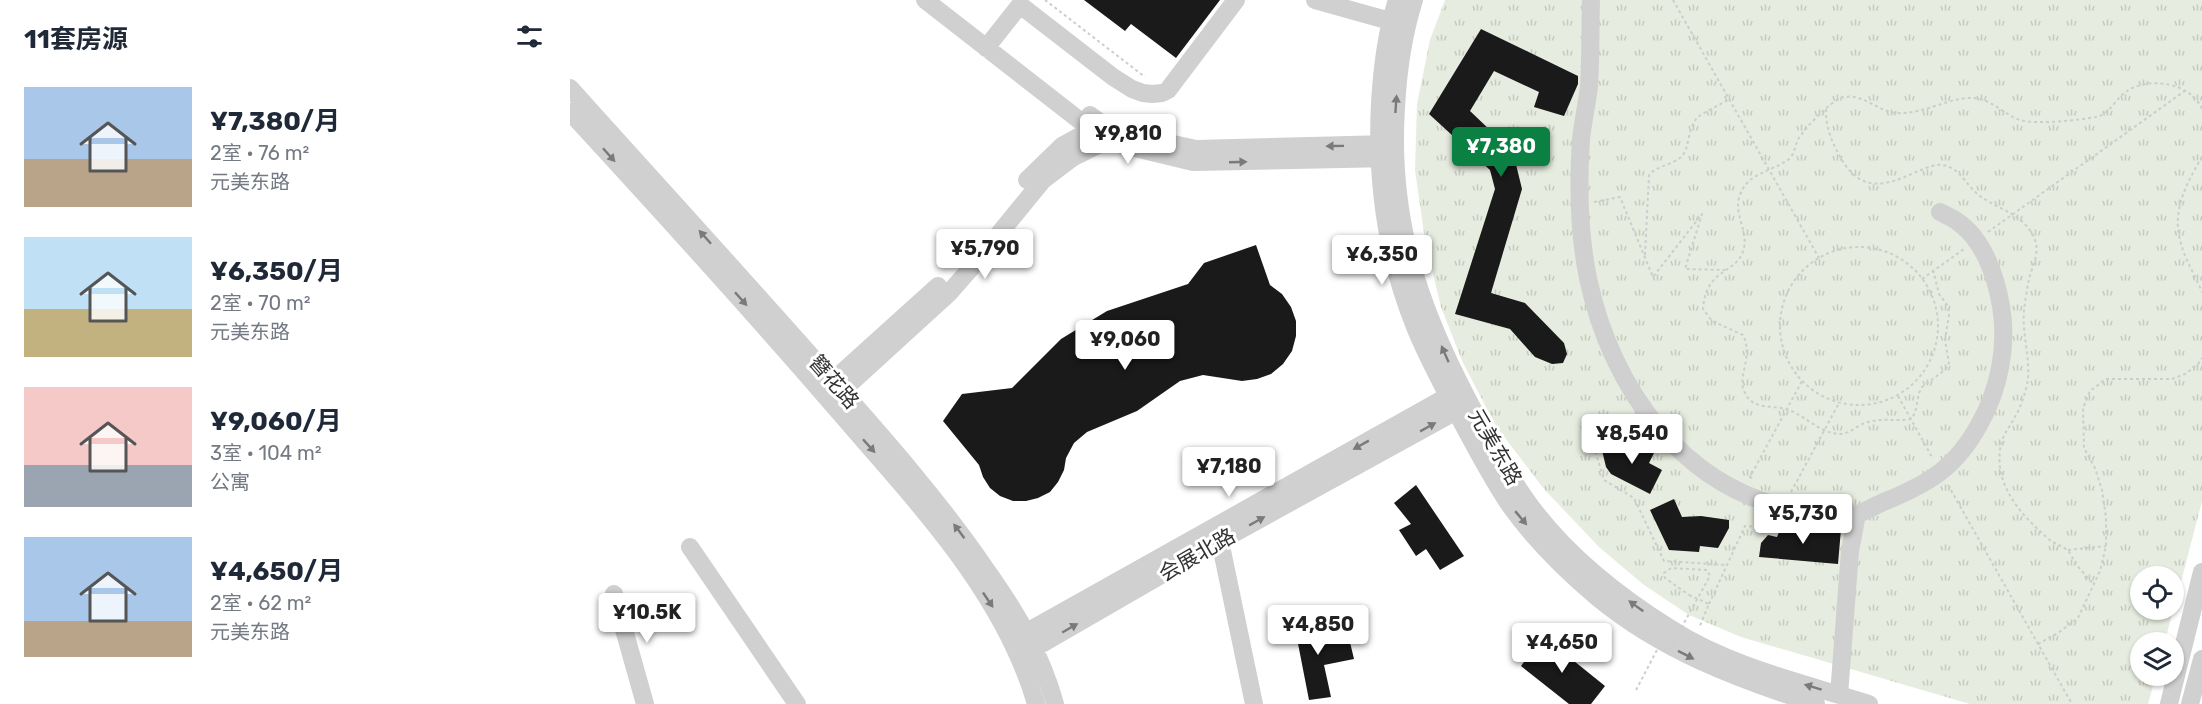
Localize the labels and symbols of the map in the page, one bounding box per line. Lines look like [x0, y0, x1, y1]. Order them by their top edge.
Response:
one-way arrow [1391, 94, 1401, 113]
pin: ¥9,810 [1079, 114, 1177, 165]
pin: ¥7,380 [1452, 127, 1550, 178]
one-way arrow [1325, 141, 1344, 150]
one-way arrow [602, 147, 615, 162]
one-way arrow [1228, 157, 1247, 167]
pin: ¥5,790 [936, 229, 1034, 280]
one-way arrow [699, 230, 712, 245]
pin: ¥6,350 [1333, 235, 1431, 286]
one-way arrow [734, 291, 747, 306]
pin: ¥9,060 [1076, 320, 1174, 371]
one-way arrow [1440, 344, 1450, 362]
street label: 簪花路 [804, 350, 864, 414]
street label: 元美东路 [1464, 404, 1527, 489]
pin: ¥8,540 [1583, 414, 1681, 465]
one-way arrow [1420, 422, 1437, 432]
one-way arrow [862, 438, 875, 453]
one-way arrow [1352, 440, 1369, 450]
pin: ¥7,180 [1180, 447, 1278, 498]
pin: ¥5,730 [1754, 494, 1852, 545]
one-way arrow [1514, 510, 1527, 525]
one-way arrow [1249, 516, 1266, 526]
street label: 会展北路 [1154, 523, 1239, 586]
one-way arrow [953, 524, 965, 540]
one-way arrow [982, 592, 993, 608]
pin: ¥10.5K [598, 593, 696, 644]
one-way arrow [1629, 600, 1645, 612]
pin: ¥4,850 [1269, 605, 1367, 656]
one-way arrow [1062, 623, 1079, 633]
pin: ¥4,650 [1513, 623, 1611, 674]
one-way arrow [1677, 649, 1695, 659]
one-way arrow [1804, 681, 1822, 691]

